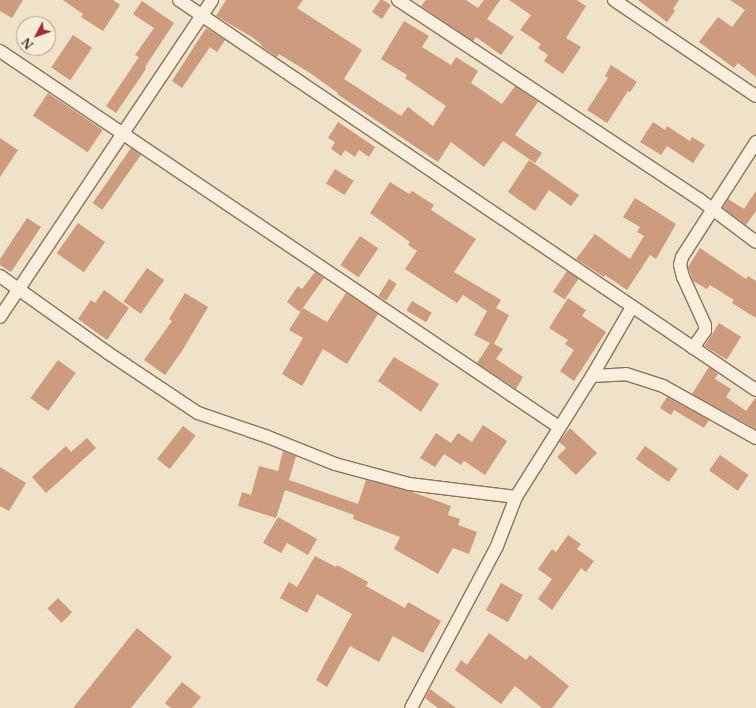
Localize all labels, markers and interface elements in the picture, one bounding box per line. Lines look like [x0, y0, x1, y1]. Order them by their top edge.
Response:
north arrow [16, 16, 56, 56]
text: N [19, 35, 36, 52]

